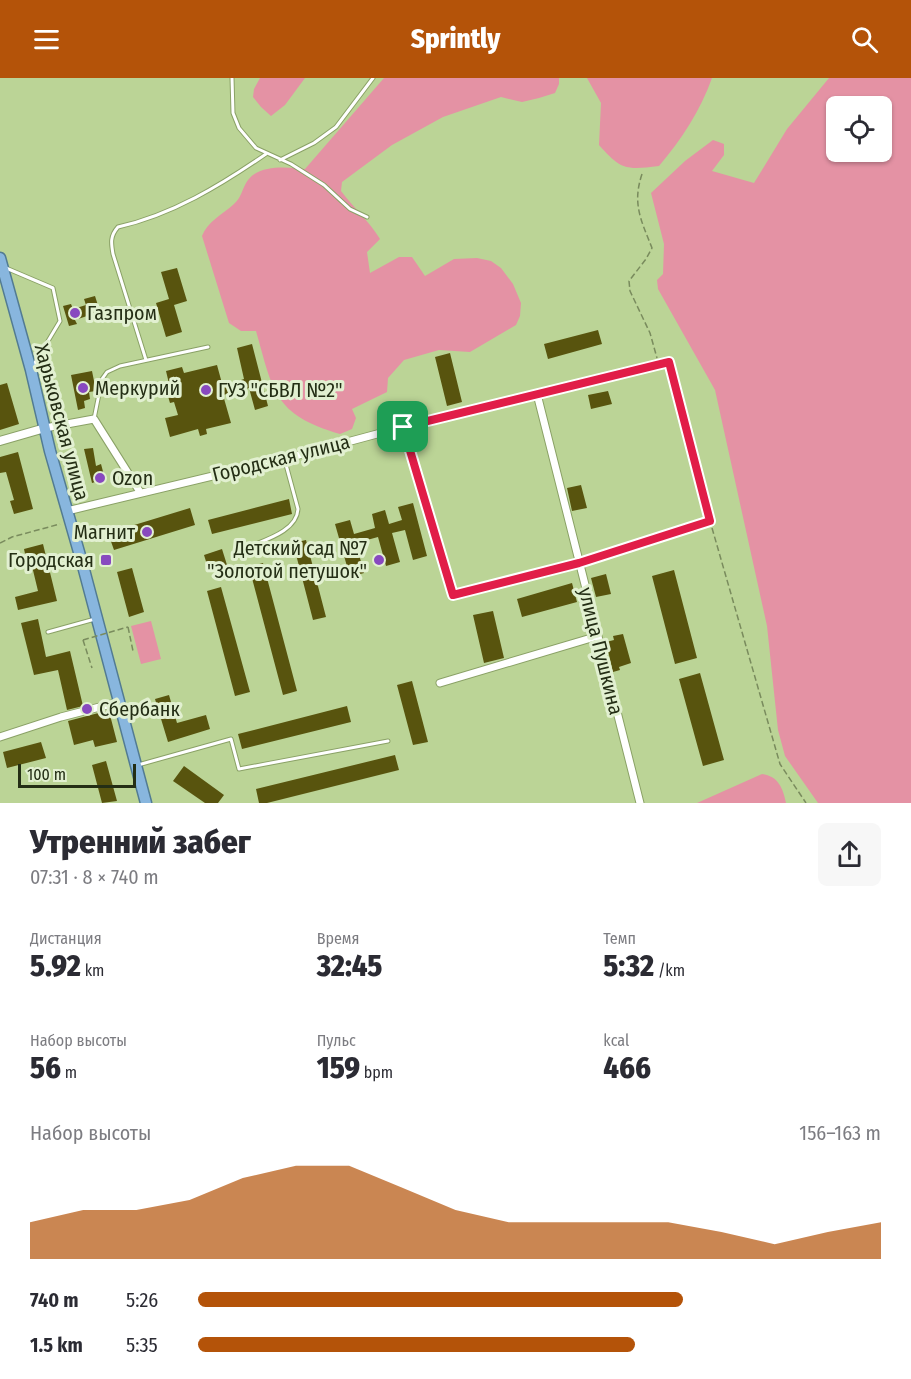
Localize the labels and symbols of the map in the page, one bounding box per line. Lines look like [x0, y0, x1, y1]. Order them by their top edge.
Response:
place label: Газпром [87, 301, 157, 325]
marker: Газпром [68, 306, 82, 320]
street label: Харьковская улица [30, 341, 94, 503]
place label: Меркурий [95, 376, 180, 400]
place label: ГУЗ "СБВЛ №2" [218, 378, 343, 402]
marker: Меркурий [76, 381, 90, 395]
marker: ГУЗ "СБВЛ №2" [199, 383, 213, 397]
pin [377, 401, 428, 452]
street label: Городская улица [210, 429, 352, 487]
place label: Ozon [112, 466, 153, 490]
marker: Ozon [93, 471, 107, 485]
place label: Магнит [74, 520, 136, 544]
marker: Магнит [140, 525, 154, 539]
place label: Детский сад №7 "Золотой петушок" [207, 536, 367, 583]
place label: Городская [8, 548, 94, 572]
marker: Городская [99, 553, 113, 567]
marker: Детский сад №7 "Золотой петушок" [372, 553, 386, 567]
street label: улица Пушкина [574, 585, 628, 717]
place label: Сбербанк [99, 697, 180, 721]
marker: Сбербанк [80, 702, 94, 716]
scale bar [18, 761, 136, 788]

